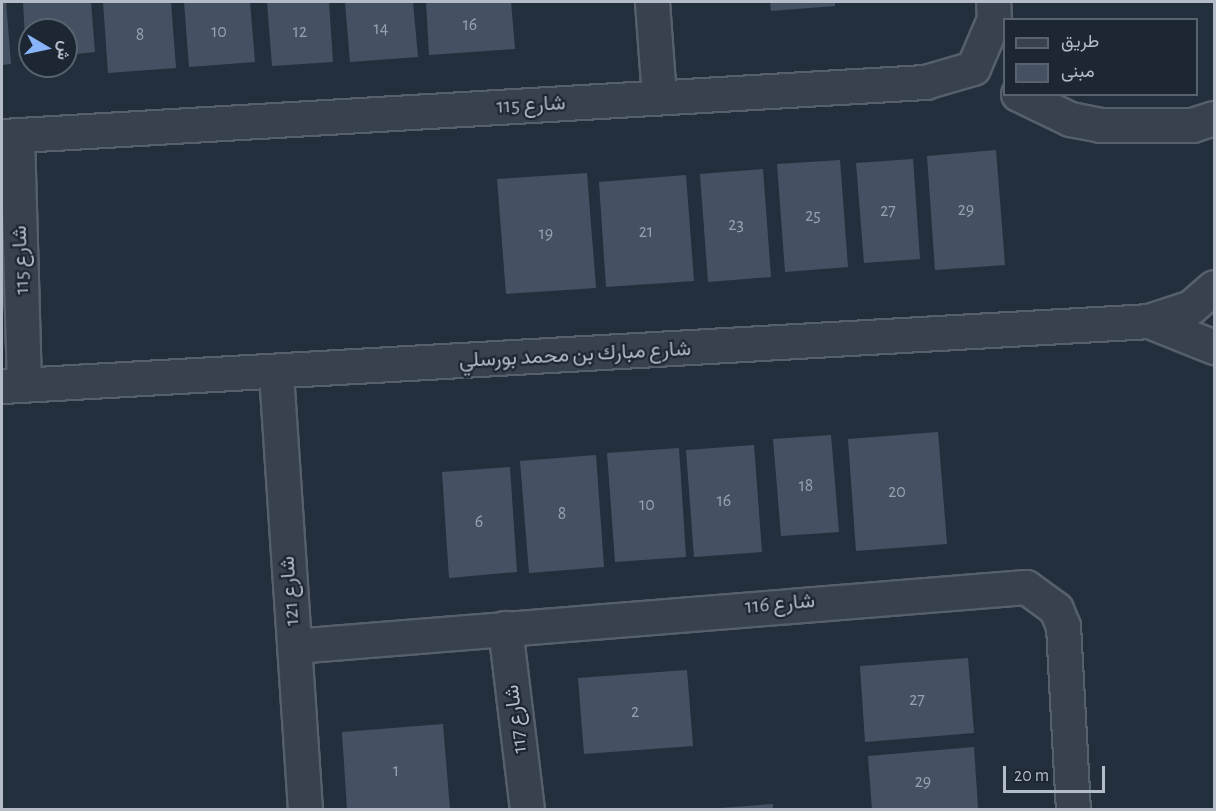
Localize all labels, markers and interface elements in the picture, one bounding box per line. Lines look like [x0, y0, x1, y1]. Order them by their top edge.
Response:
house number: 16 [463, 14, 477, 36]
north arrow [18, 18, 78, 78]
house number: 14 [374, 18, 388, 40]
legend [1003, 18, 1198, 96]
house number: 10 [211, 21, 227, 43]
house number: 12 [293, 21, 307, 43]
house number: 8 [136, 24, 144, 46]
text: طريق [1061, 33, 1099, 51]
text: ش [54, 40, 73, 61]
text: مبنى [1061, 63, 1095, 81]
street label: شارع 115 [496, 91, 566, 119]
house number: 29 [958, 199, 974, 221]
house number: 27 [880, 200, 896, 222]
house number: 25 [805, 205, 821, 227]
house number: 23 [728, 214, 744, 236]
house number: 21 [639, 221, 653, 243]
house number: 19 [539, 223, 553, 245]
street label: شارع 115 [7, 225, 35, 295]
street label: شارع مبارك بن محمد بورسلي [458, 336, 692, 374]
house number: 18 [799, 475, 813, 497]
house number: 20 [888, 481, 906, 503]
house number: 16 [717, 490, 731, 512]
house number: 10 [639, 494, 655, 516]
house number: 8 [558, 503, 566, 525]
house number: 6 [475, 511, 483, 533]
street label: شارع 121 [275, 555, 305, 627]
street label: شارع 116 [744, 588, 816, 620]
street label: شارع 117 [499, 683, 533, 755]
house number: 27 [909, 689, 925, 711]
house number: 2 [631, 701, 639, 723]
scale bar [1006, 754, 1108, 792]
house number: 1 [393, 760, 399, 782]
text: 20 m [1014, 767, 1049, 785]
house number: 29 [915, 771, 931, 793]

